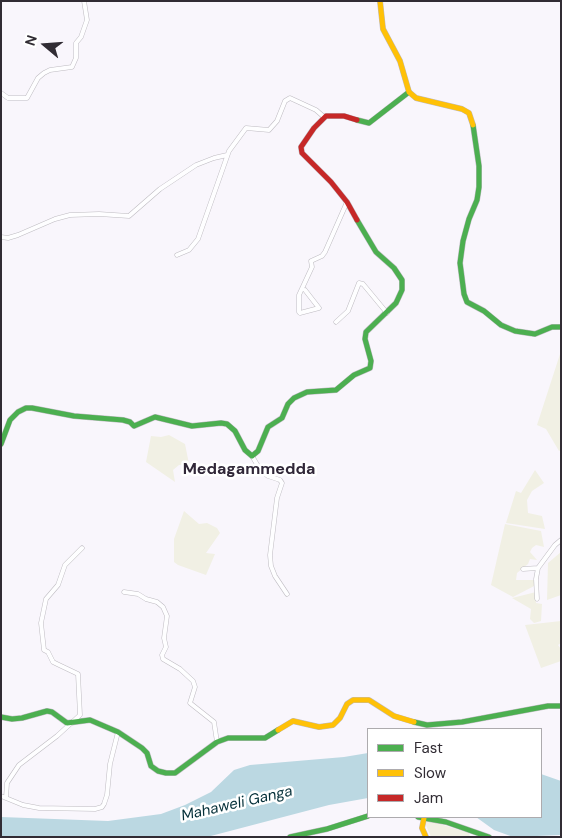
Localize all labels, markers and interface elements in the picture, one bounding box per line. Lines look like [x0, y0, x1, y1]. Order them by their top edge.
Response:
north arrow [20, 20, 70, 70]
text: N [21, 33, 41, 48]
district label: Medagammedda [183, 460, 315, 480]
legend [367, 728, 542, 818]
text: Fast [414, 738, 443, 758]
text: Slow [414, 763, 446, 783]
water label: Mahaweli Ganga [180, 782, 294, 826]
text: Jam [414, 788, 443, 808]

